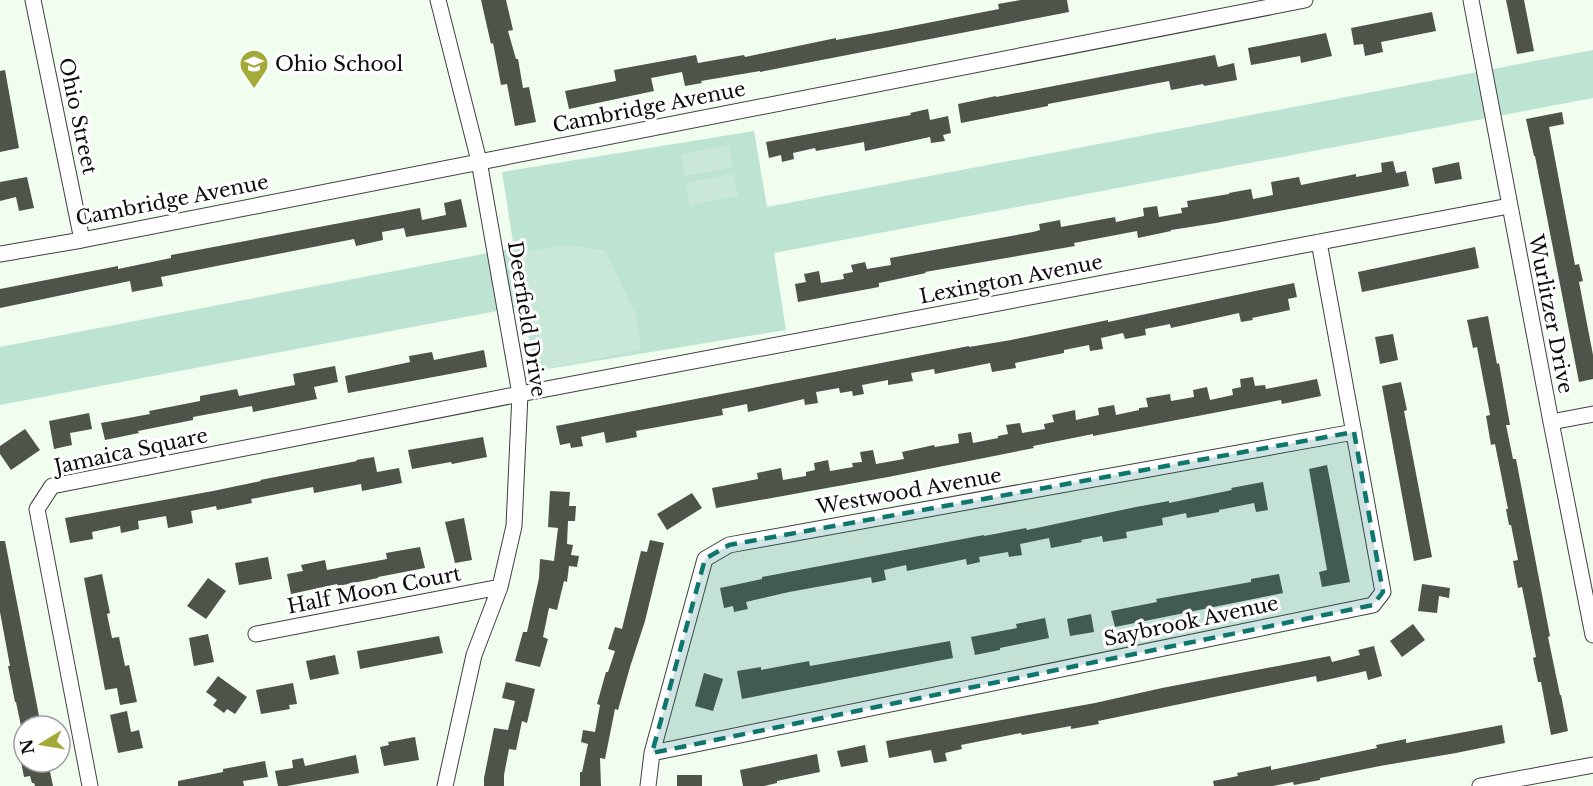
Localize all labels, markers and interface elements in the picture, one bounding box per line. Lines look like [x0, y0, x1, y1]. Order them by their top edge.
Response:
school or university icon: Ohio School [238, 48, 270, 90]
place label: Ohio School [275, 52, 403, 76]
street label: Ohio Street [54, 56, 102, 177]
street label: Cambridge Avenue [551, 77, 747, 137]
street label: Cambridge Avenue [74, 170, 270, 230]
street label: Wurlitzer Drive [1524, 232, 1578, 395]
street label: Deerfield Drive [503, 239, 551, 399]
street label: Lexington Avenue [917, 249, 1105, 309]
street label: Jamaica Square [49, 423, 210, 480]
street label: Westwood Avenue [814, 463, 1003, 519]
street label: Half Moon Court [285, 561, 463, 619]
street label: Saybrook Avenue [1101, 591, 1281, 651]
north arrow [12, 714, 72, 774]
text: N [16, 738, 39, 756]

